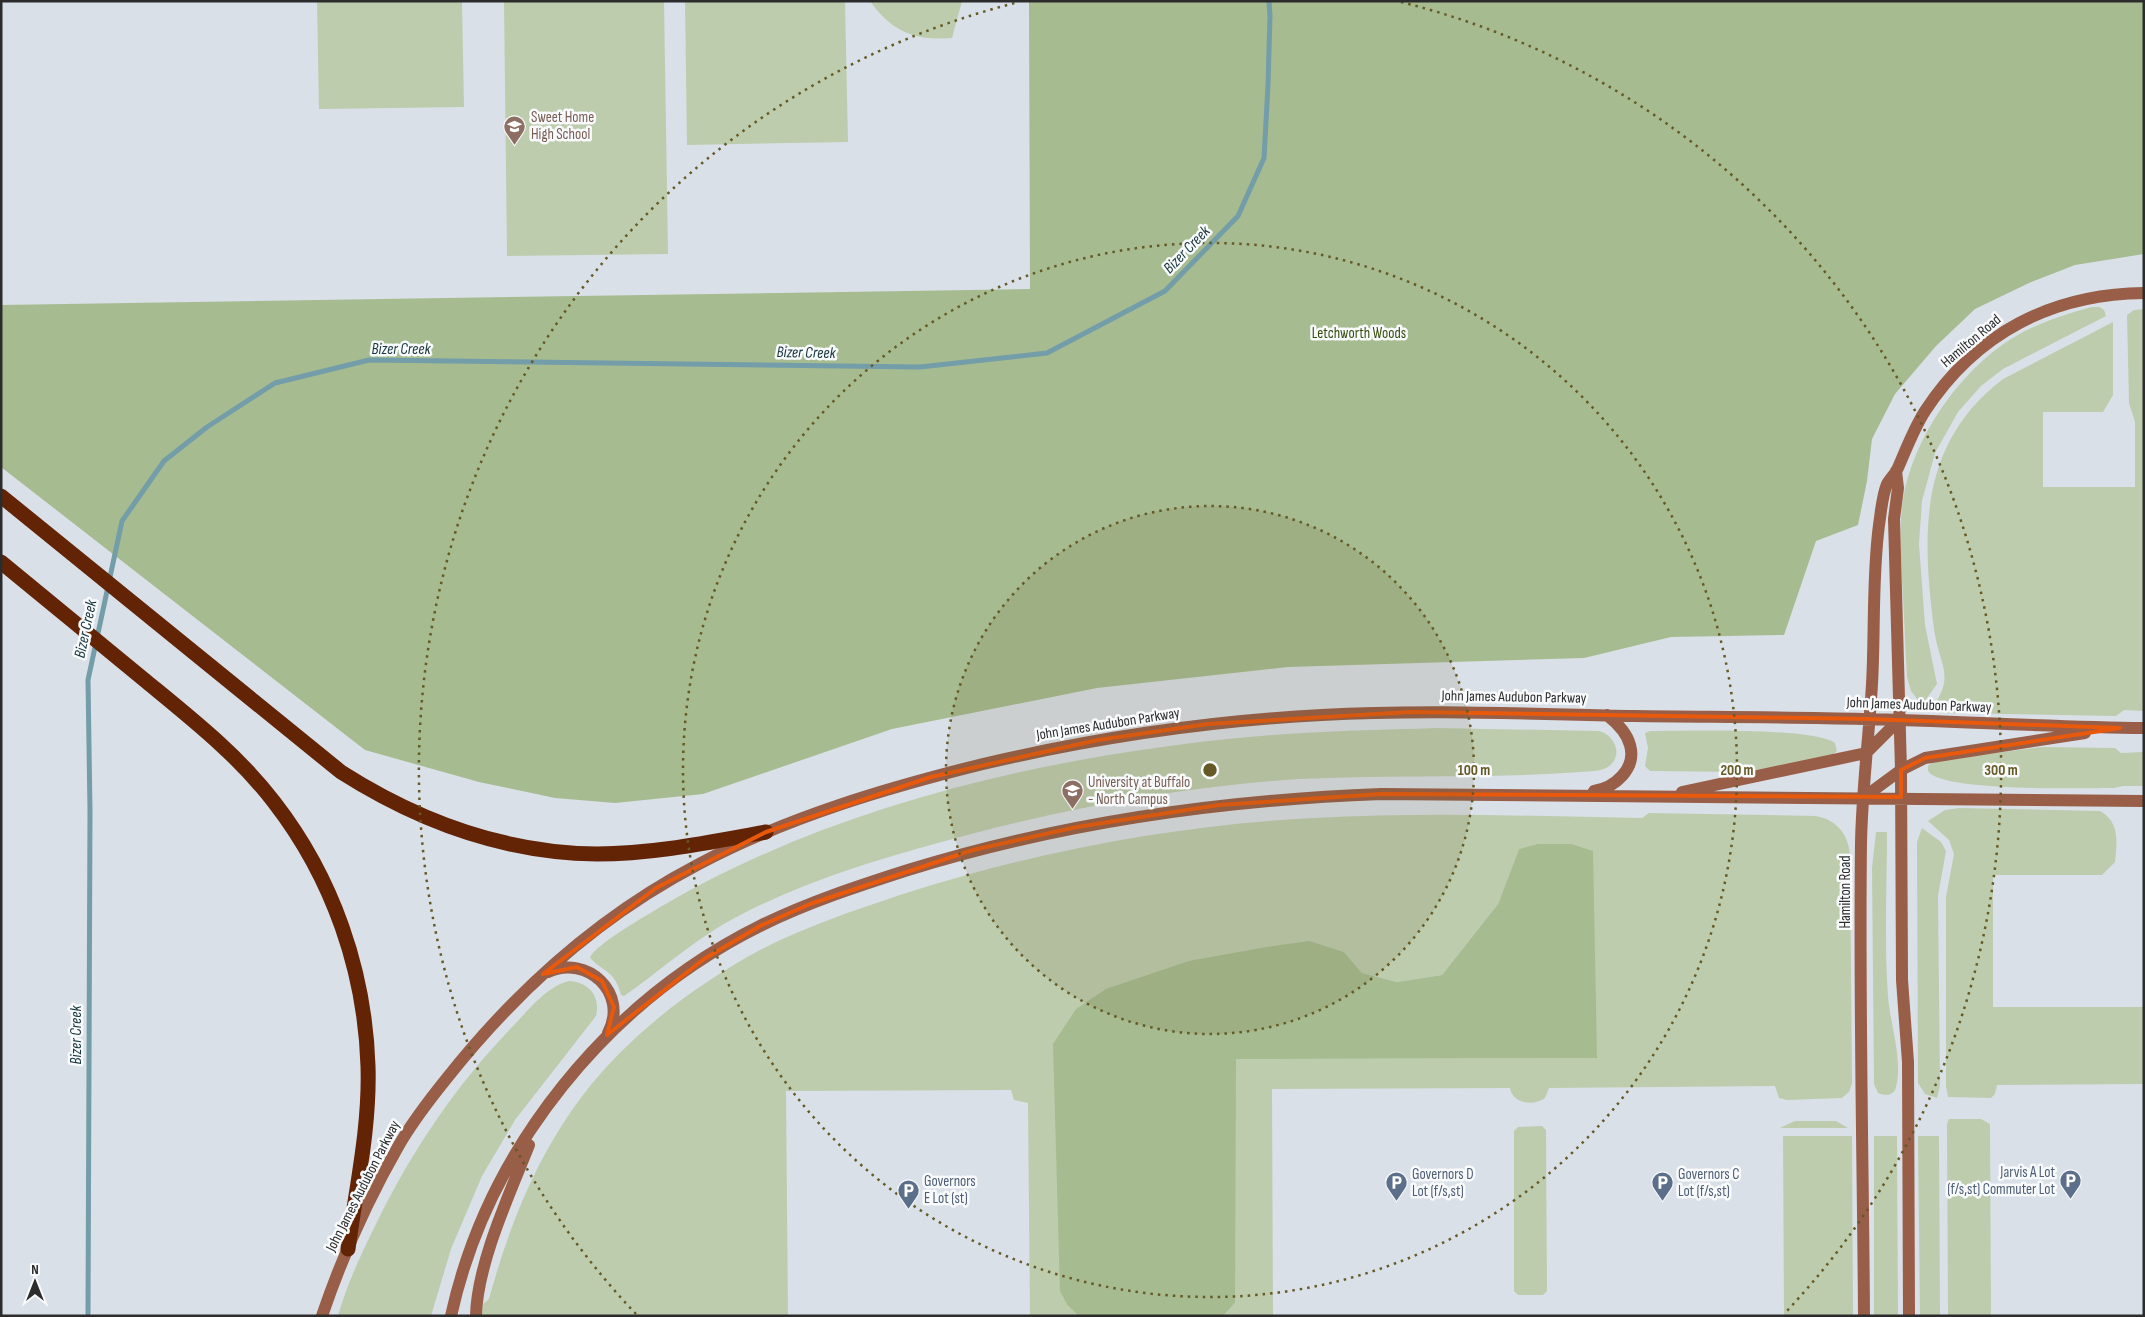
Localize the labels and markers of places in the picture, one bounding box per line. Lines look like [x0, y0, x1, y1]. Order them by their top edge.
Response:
place label: Sweet Home High School [531, 108, 594, 144]
school or university icon: Sweet Home High School [503, 114, 527, 145]
centre of rings [1201, 761, 1219, 779]
place label: University at Buffalo - North Campus [1088, 773, 1190, 809]
school or university icon: University at Buffalo - North Campus [1060, 779, 1084, 810]
place label: Jarvis A Lot (f/s,st) Commuter Lot [1947, 1163, 2055, 1199]
place label: Governors D Lot (f/s,st) [1412, 1165, 1474, 1201]
place label: Governors C Lot (f/s,st) [1678, 1165, 1739, 1201]
parking icon: Jarvis A Lot (f/s,st) Commuter Lot [2059, 1169, 2083, 1200]
parking icon: Governors D Lot (f/s,st) [1384, 1171, 1408, 1202]
parking icon: Governors C Lot (f/s,st) [1650, 1171, 1674, 1202]
place label: Governors E Lot (st) [924, 1172, 976, 1208]
parking icon: Governors E Lot (st) [896, 1178, 920, 1209]

